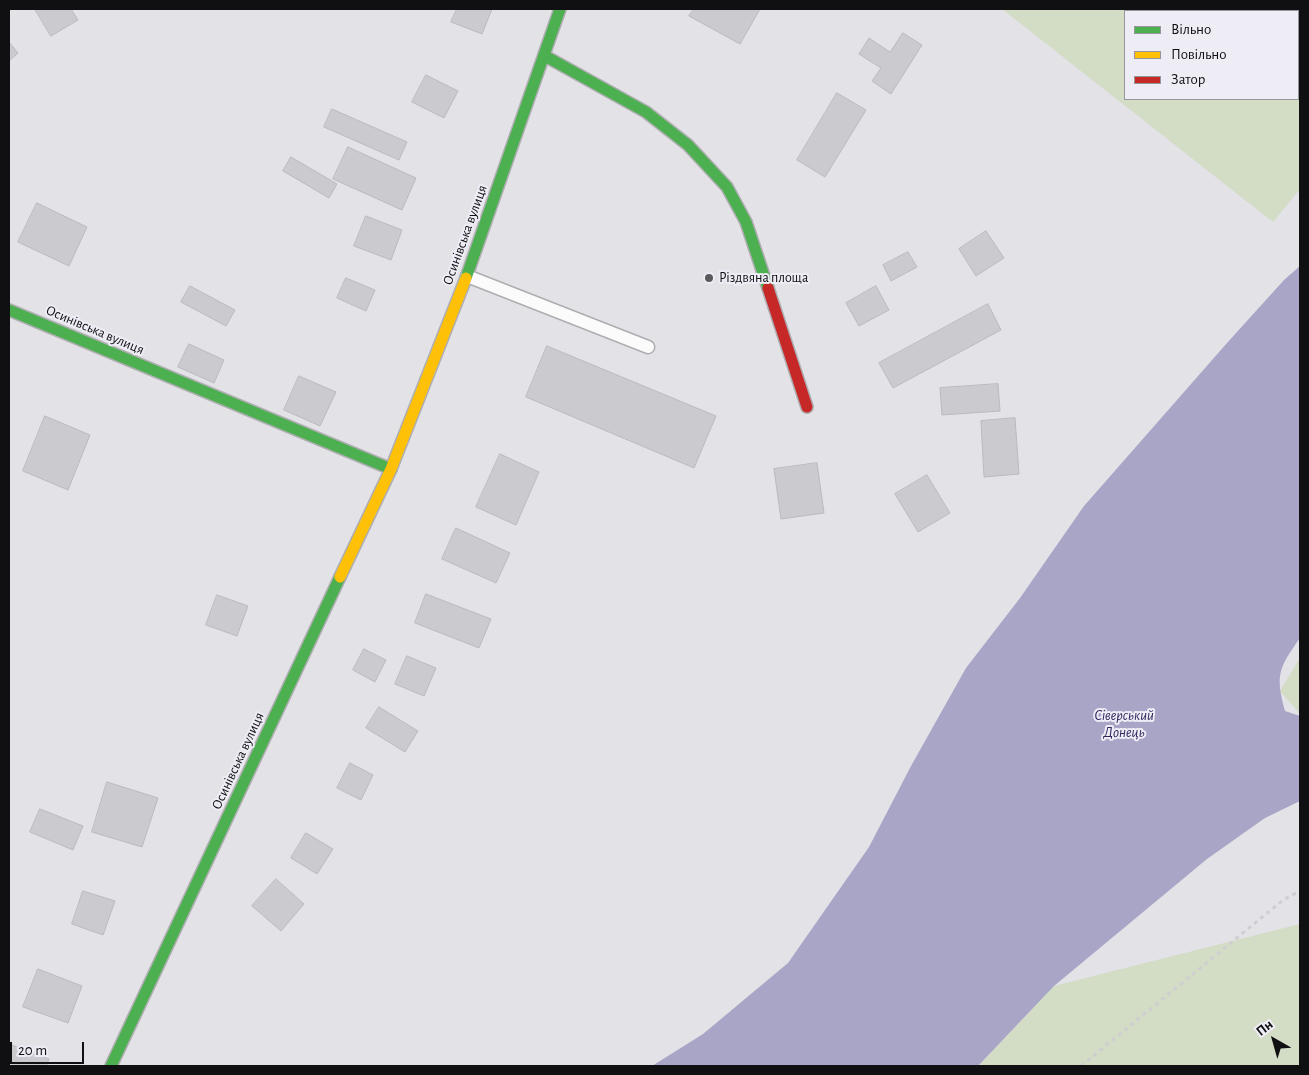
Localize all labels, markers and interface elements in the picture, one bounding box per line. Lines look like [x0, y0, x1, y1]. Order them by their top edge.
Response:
legend [1124, 10, 1299, 100]
text: Вільно [1171, 22, 1211, 37]
text: Повільно [1171, 47, 1227, 62]
text: Затор [1171, 72, 1205, 87]
street label: Осинівська вулиця [439, 183, 491, 287]
place label: Різдвяна площа [719, 270, 808, 286]
marker: Різдвяна площа [703, 272, 715, 284]
street label: Осинівська вулиця [43, 302, 147, 358]
water label: Сіверський Донець [1094, 706, 1154, 741]
street label: Осинівська вулиця [208, 710, 268, 812]
north arrow [1249, 1015, 1299, 1065]
text: Пн [1254, 1017, 1276, 1039]
scale bar [12, 1032, 86, 1064]
text: 20 m [18, 1043, 47, 1058]

